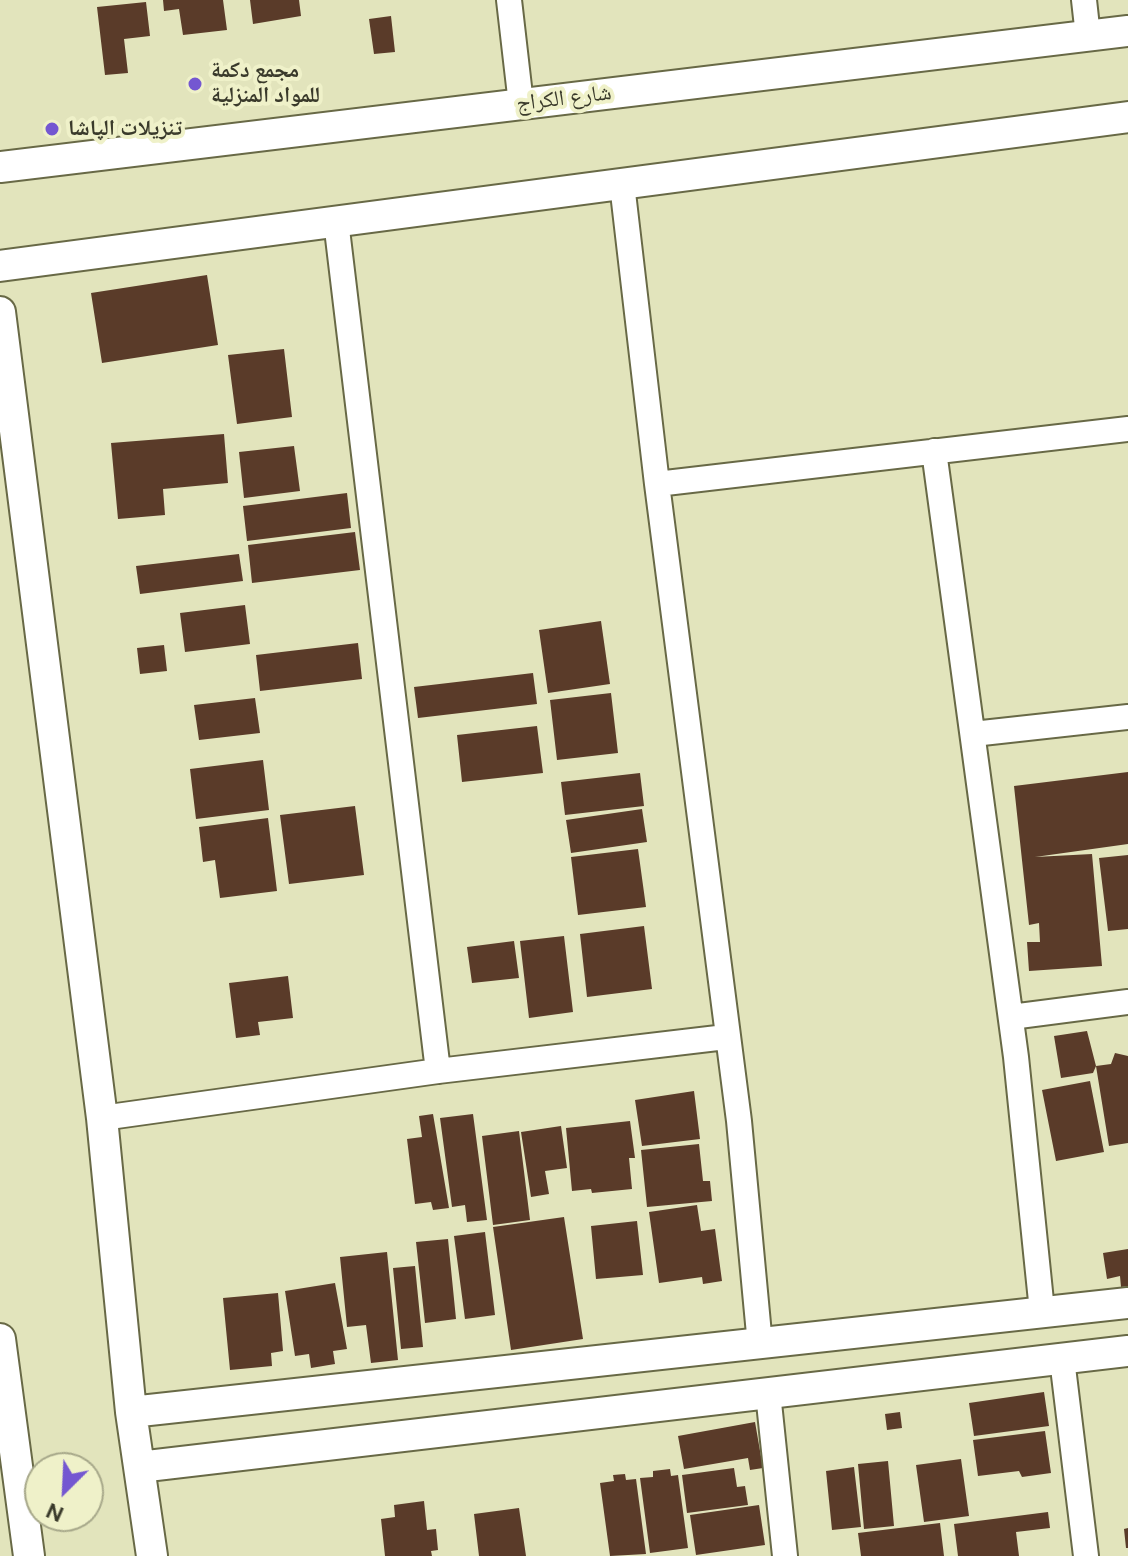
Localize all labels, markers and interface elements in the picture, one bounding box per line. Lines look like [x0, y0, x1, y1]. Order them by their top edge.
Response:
place label: مجمع دكمة للمواد المنزلية [211, 58, 320, 110]
marker: مجمع دكمة للمواد المنزلية [186, 75, 204, 93]
street label: شارع الكراج [515, 80, 613, 118]
place label: تنزيلات الپاشا [68, 116, 182, 142]
marker: تنزيلات الپاشا [43, 120, 61, 138]
north arrow [24, 1452, 104, 1532]
text: N [42, 1496, 68, 1529]

